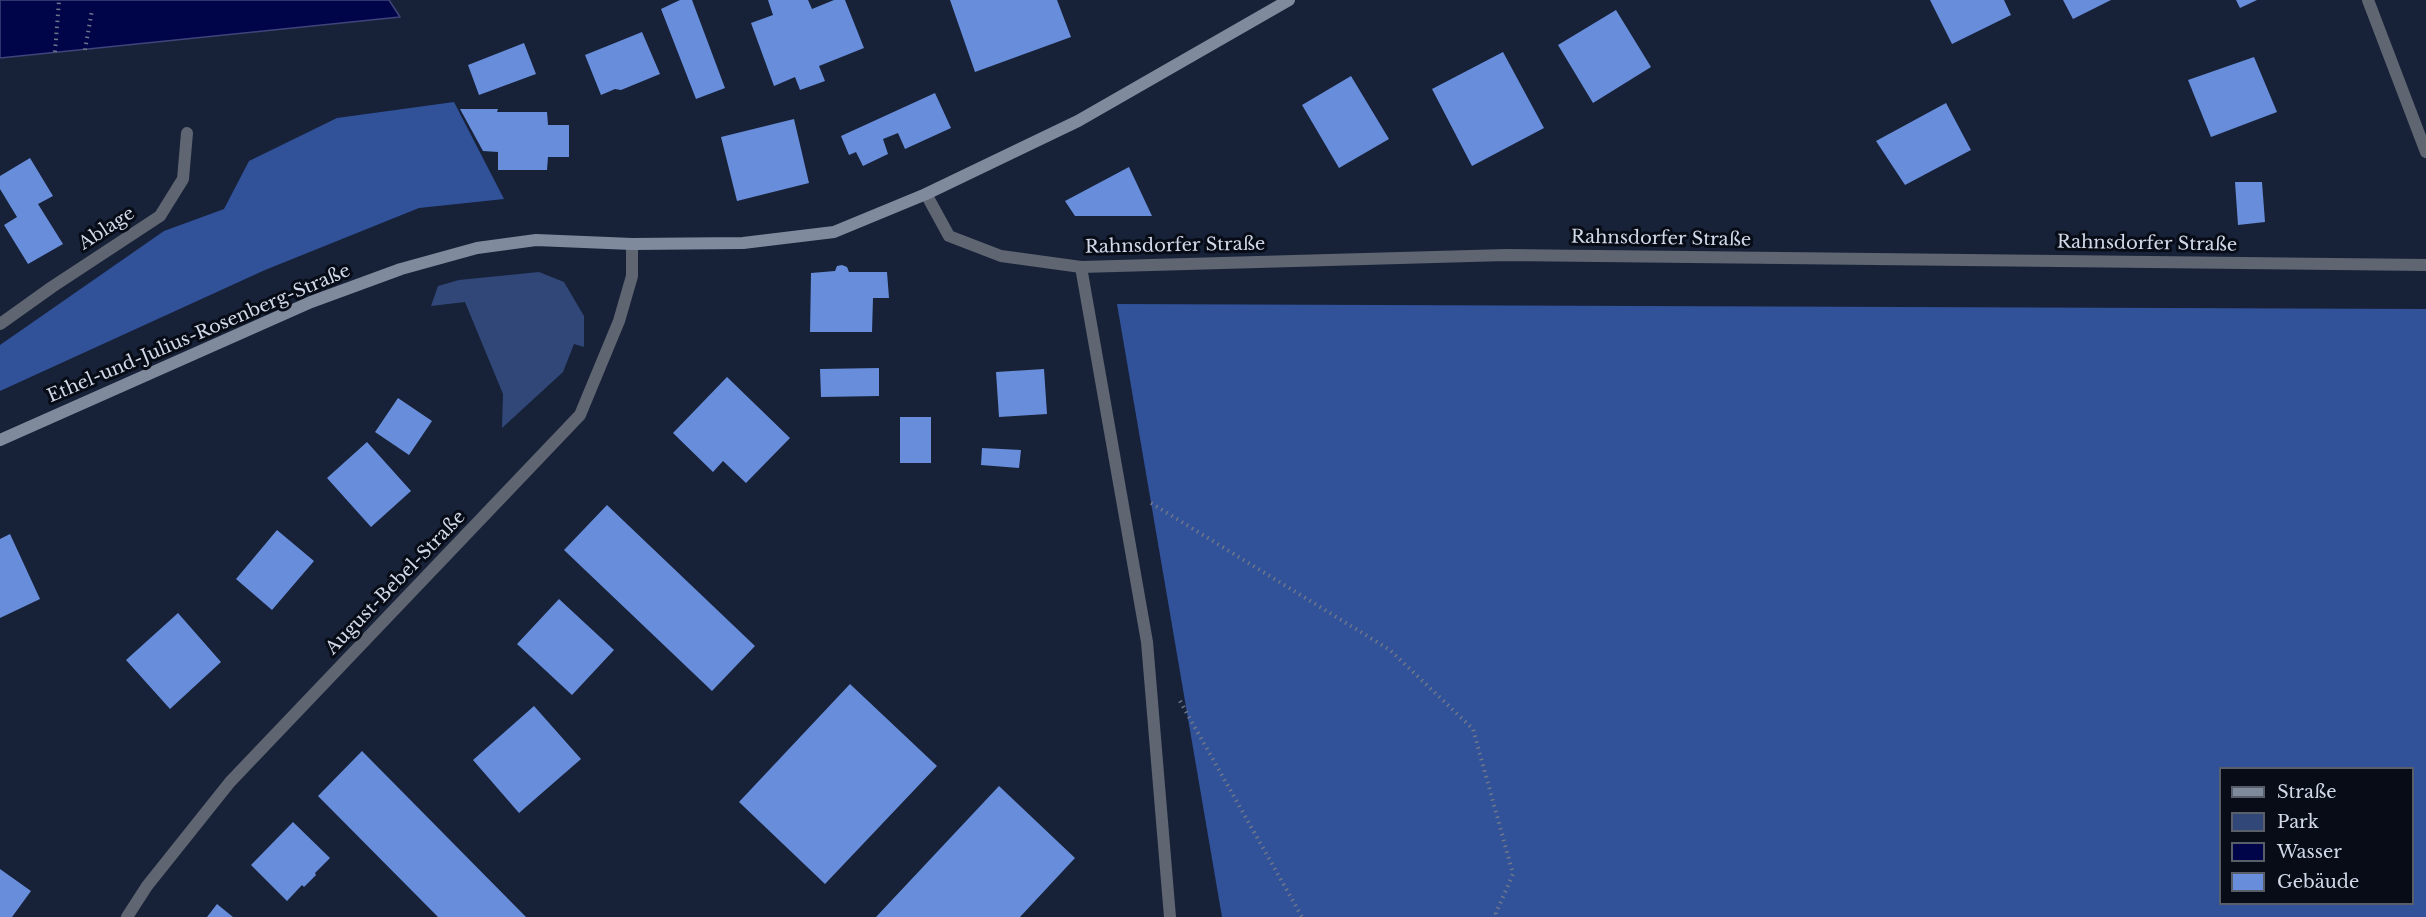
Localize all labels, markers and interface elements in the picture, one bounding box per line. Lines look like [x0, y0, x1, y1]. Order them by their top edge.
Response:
street label: Ablage [75, 203, 139, 255]
street label: Rahnsdorfer Straße [1571, 227, 1751, 251]
street label: Rahnsdorfer Straße [2057, 232, 2237, 256]
street label: Rahnsdorfer Straße [1085, 234, 1265, 258]
street label: Ethel-und-Julius-Rosenberg-Straße [44, 260, 354, 408]
street label: August-Bebel-Straße [322, 507, 470, 659]
legend [2219, 767, 2414, 905]
text: Straße [2277, 781, 2337, 803]
text: Park [2277, 811, 2319, 833]
text: Wasser [2277, 841, 2342, 863]
text: Gebäude [2277, 871, 2359, 893]

